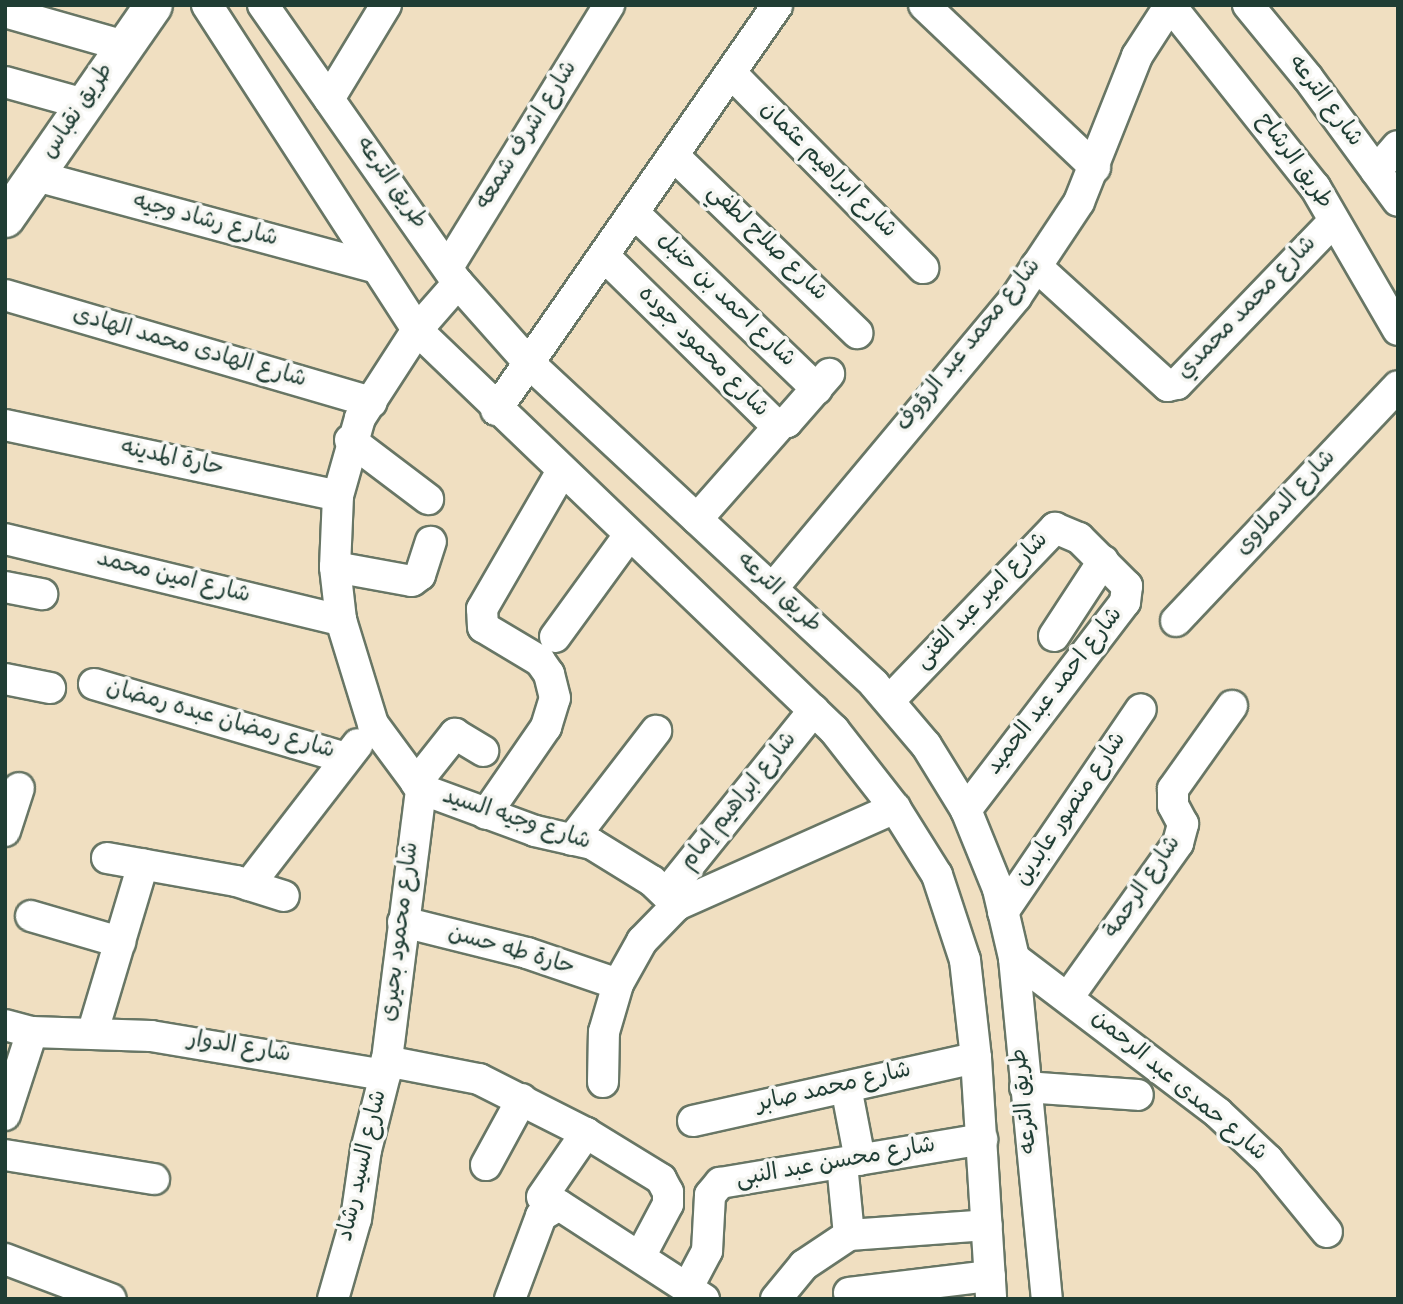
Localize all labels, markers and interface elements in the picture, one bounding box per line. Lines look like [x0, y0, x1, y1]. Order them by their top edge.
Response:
street label: شارع الترعه [1281, 51, 1367, 153]
street label: شارع اشرف شمعه [471, 57, 585, 215]
street label: طريق نقباس [37, 59, 121, 165]
street label: شارع ابراهيم عثمان [753, 97, 901, 245]
street label: طريق الرشاح [1249, 108, 1337, 216]
street label: طريق الترعه [348, 133, 432, 235]
street label: شارع صلاح لطفي [700, 180, 832, 308]
street label: شارع رشاد وجيه [130, 189, 280, 255]
street label: شارع احمد بن حنبل [650, 228, 800, 374]
street label: شارع محمد محمدي [1172, 231, 1324, 387]
street label: شارع محمد عبد الرؤوف [892, 254, 1048, 438]
street label: شارع محمود جوده [631, 282, 773, 424]
street label: شارع الهادى محمد الهادى [69, 302, 309, 396]
street label: حارة المدينه [118, 436, 226, 484]
street label: شارع الدملاوى [1231, 445, 1343, 563]
street label: شارع امير عبد الغنى [911, 528, 1055, 676]
street label: شارع امين محمد [93, 547, 253, 611]
street label: طريق الترعه [730, 548, 826, 640]
street label: شارع احمد عبد الحميد [982, 603, 1130, 781]
street label: شارع رمضان عبده رمضان [103, 675, 337, 767]
street label: شارع ابراهيم إمام [676, 727, 804, 877]
street label: شارع منصور عابدين [1010, 728, 1134, 892]
street label: شارع وجيه السيد [438, 784, 594, 858]
street label: شارع الرحمة [1100, 831, 1188, 945]
street label: شارع محمود بحيرى [377, 841, 427, 1023]
street label: حارة طه حسن [444, 921, 578, 983]
street label: شارع حمدى عبد الرحمن [1084, 1005, 1272, 1169]
street label: شارع الدوار [186, 1027, 292, 1071]
street label: طريق الترعه [1007, 1047, 1045, 1155]
street label: شارع محمد صابر [754, 1058, 914, 1120]
street label: شارع السيد رشاد [333, 1088, 395, 1244]
street label: شارع محسن عبد النبى [734, 1133, 938, 1195]

